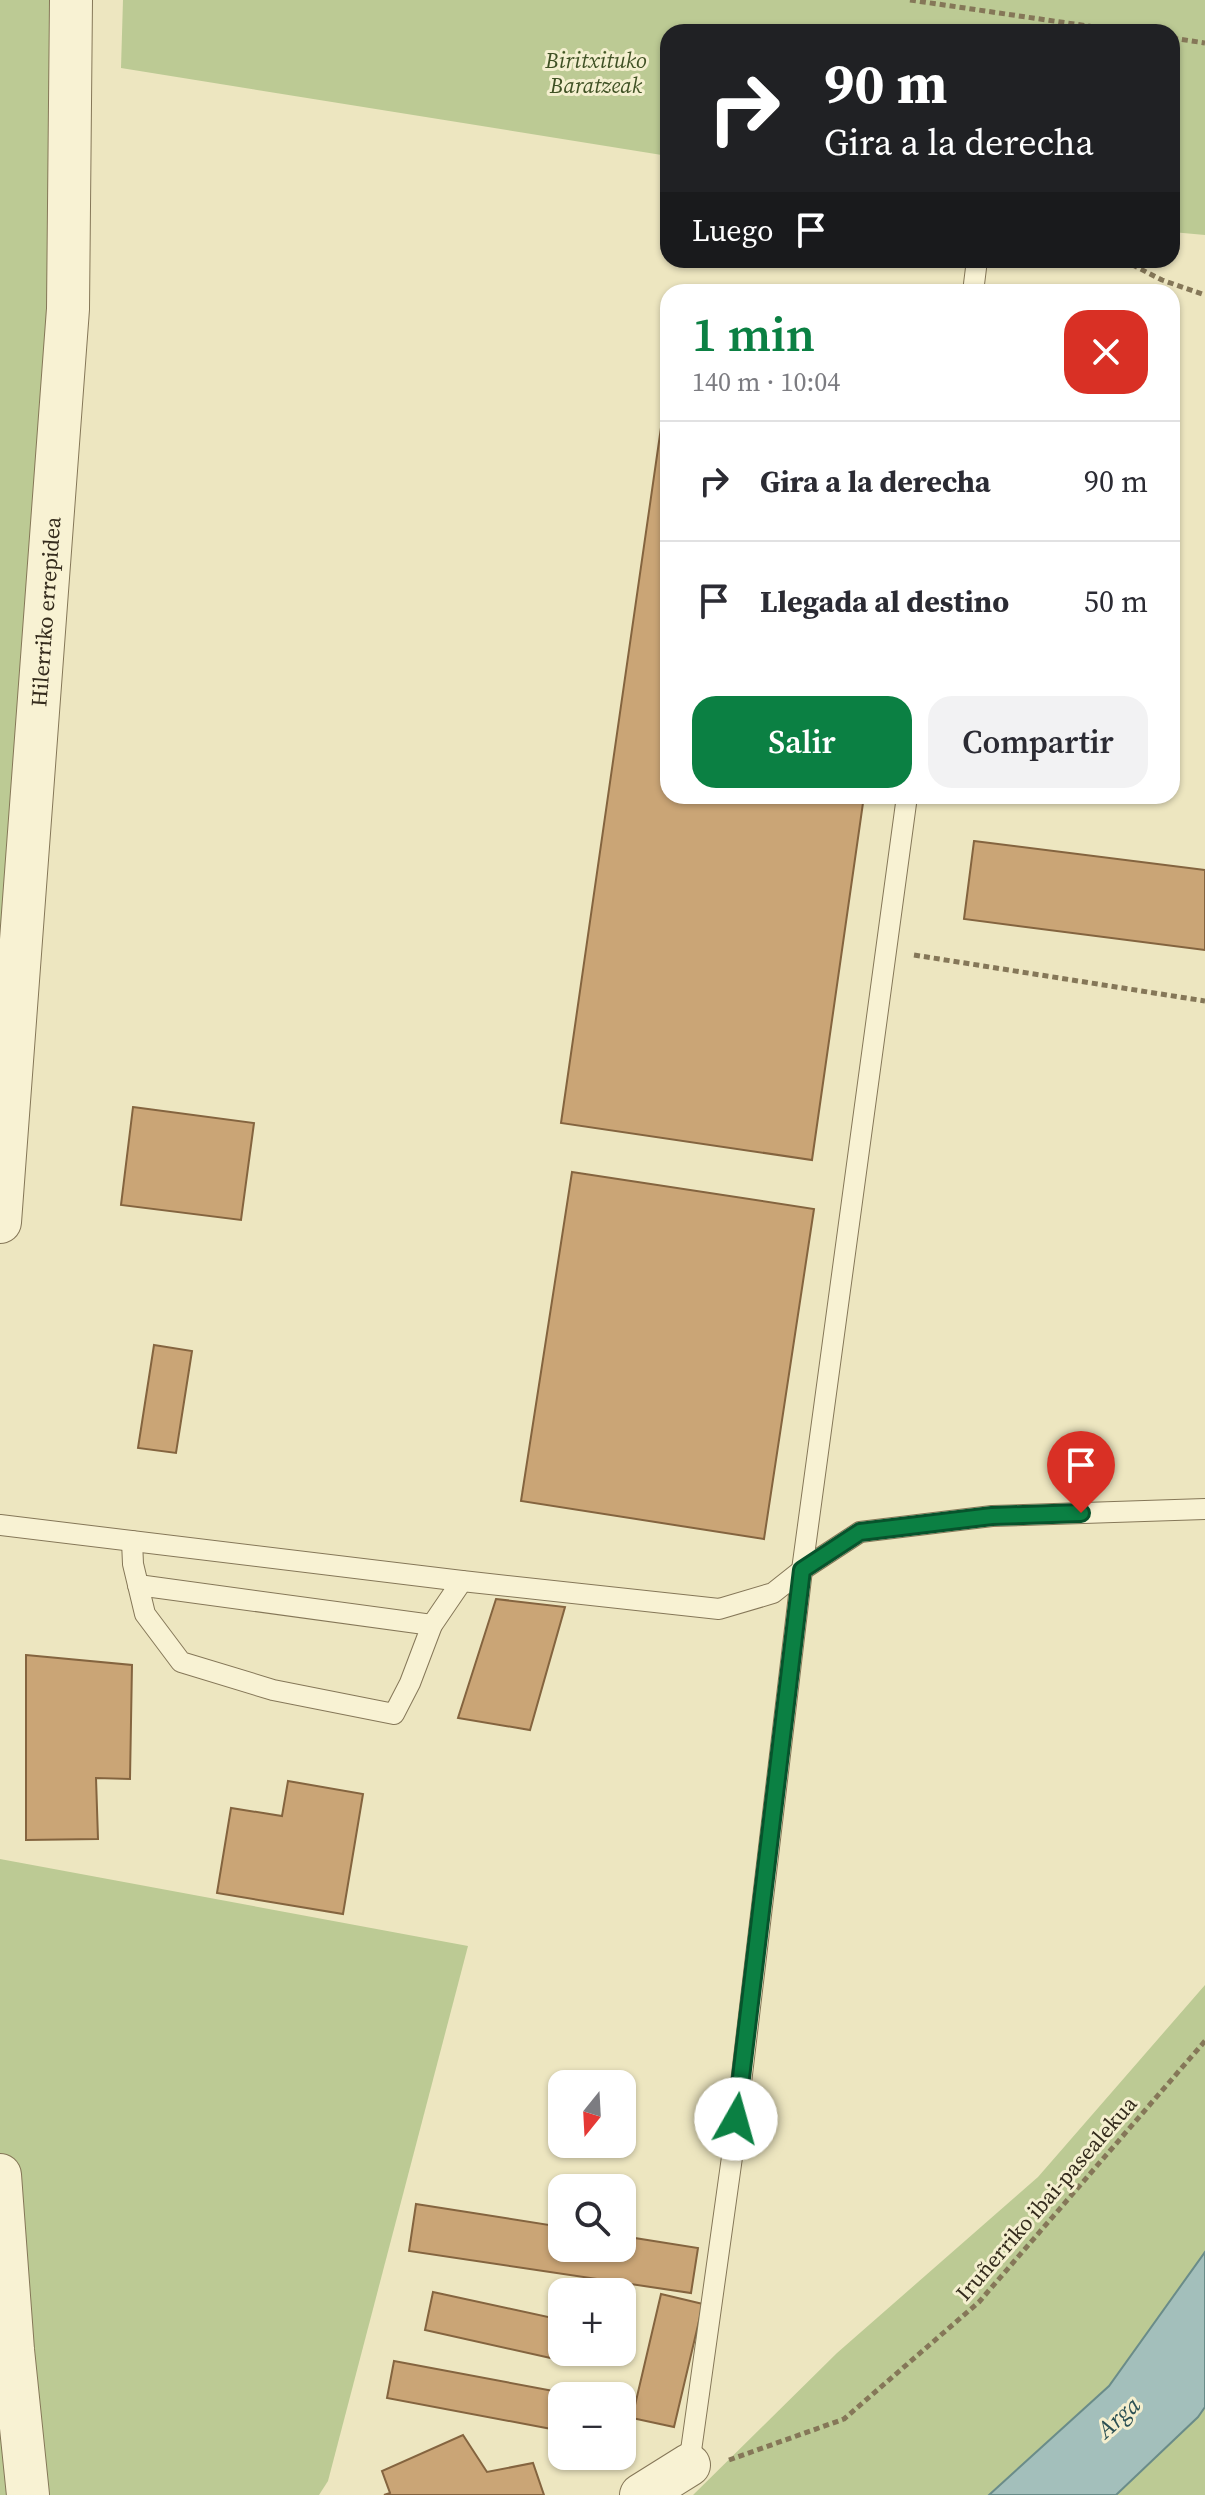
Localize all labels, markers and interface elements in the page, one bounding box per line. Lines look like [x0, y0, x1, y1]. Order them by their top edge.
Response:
park label: Biritxituko Baratzeak [544, 45, 647, 100]
text: 90 m [824, 45, 947, 122]
icon: right [692, 56, 796, 160]
text: Gira a la derecha [824, 118, 1094, 167]
icon: arrive [789, 208, 833, 252]
text: Luego [692, 210, 773, 251]
text: 1 min [692, 301, 815, 367]
button: close [1064, 310, 1148, 394]
text: 140 m · 10:04 [692, 364, 840, 400]
icon: right [692, 459, 736, 503]
text: Gira a la derecha [760, 461, 991, 502]
text: 90 m [1084, 461, 1148, 502]
street label: Hilerriko errepidea [23, 515, 68, 708]
icon: arrive [692, 579, 736, 623]
text: Llegada al destino [760, 581, 1009, 622]
text: 50 m [1084, 581, 1148, 622]
button: Salir [692, 696, 912, 788]
button: Compartir [928, 696, 1148, 788]
pin [1047, 1431, 1115, 1513]
icon: arrive [1059, 1443, 1103, 1487]
north arrow [548, 2070, 636, 2158]
map controls [548, 2070, 636, 2470]
position arrow [694, 2077, 778, 2161]
street label: Iruñerriko ibai-pasealekua [949, 2089, 1144, 2307]
button: search [548, 2174, 636, 2262]
button: + [548, 2278, 636, 2366]
button: − [548, 2382, 636, 2470]
water label: Arga [1087, 2388, 1147, 2447]

